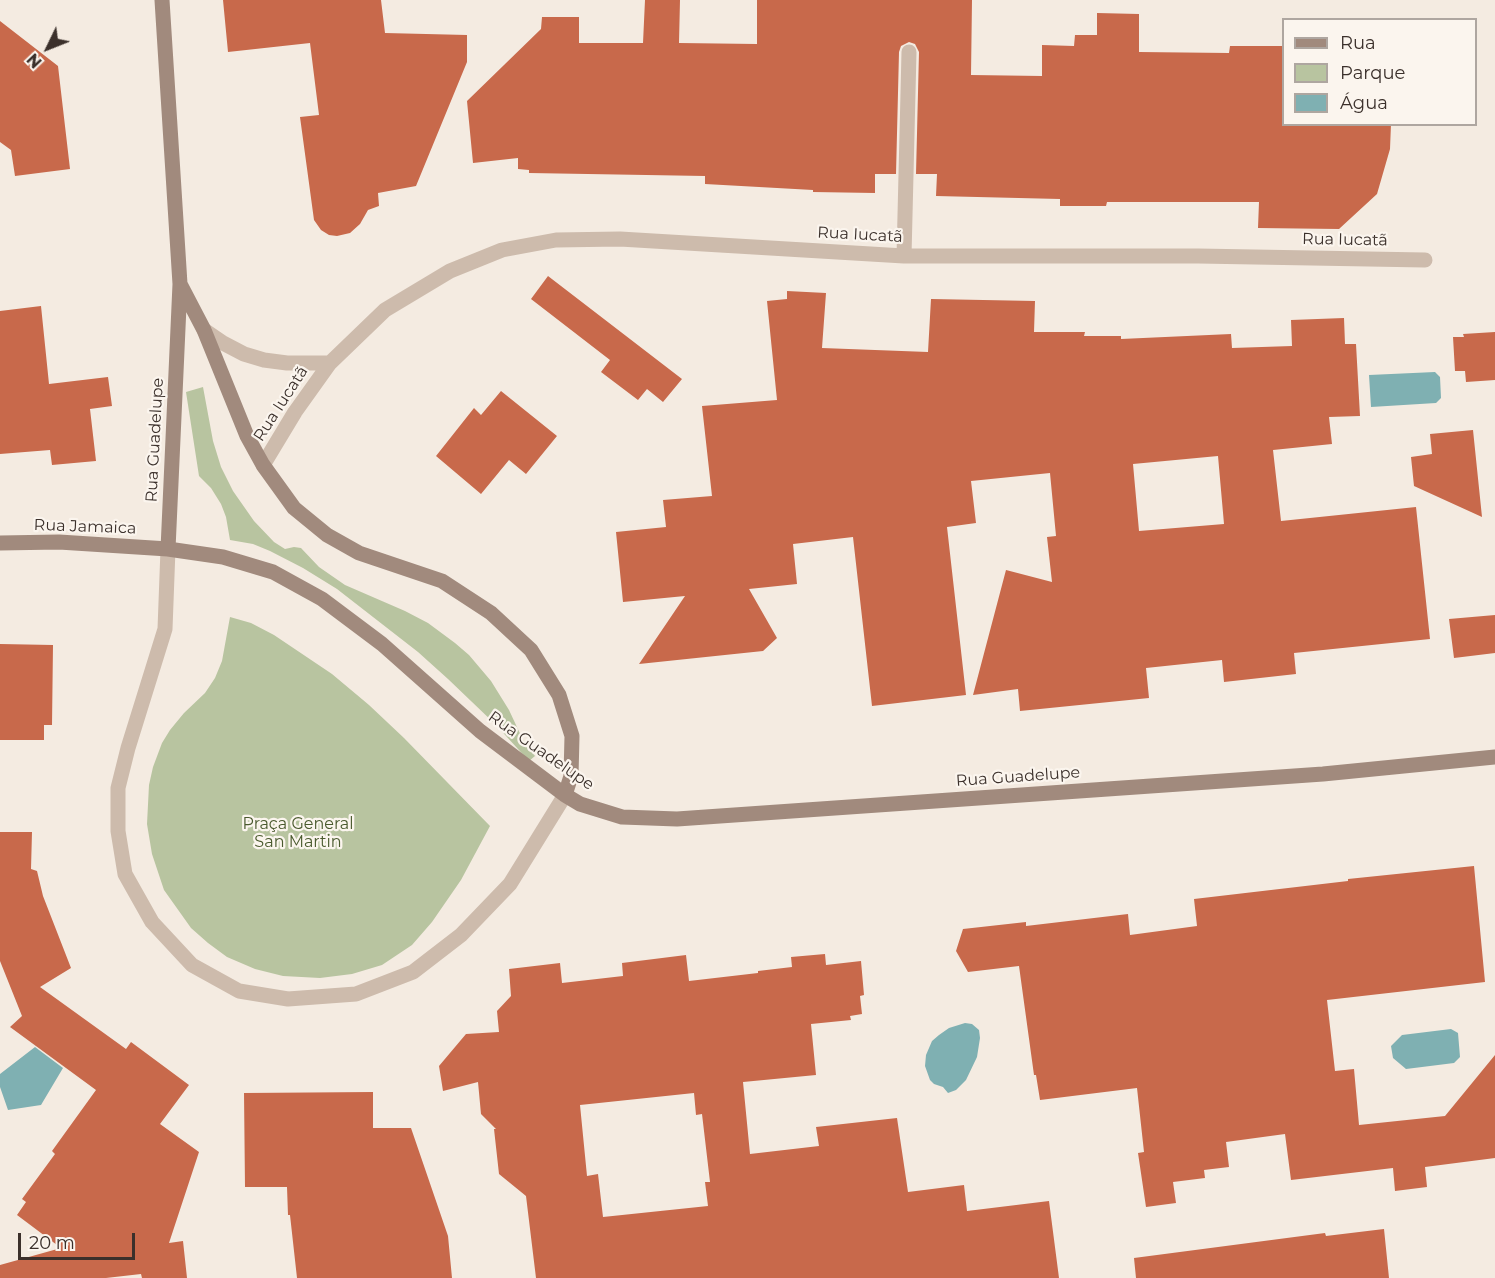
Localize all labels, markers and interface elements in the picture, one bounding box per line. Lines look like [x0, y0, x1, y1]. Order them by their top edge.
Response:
north arrow [18, 18, 78, 78]
legend [1282, 18, 1477, 126]
text: Rua [1340, 32, 1376, 54]
text: N [23, 49, 46, 72]
text: Parque [1340, 62, 1405, 84]
text: Água [1340, 92, 1388, 114]
street label: Rua Iucatã [817, 223, 903, 247]
street label: Rua Iucatã [1302, 230, 1388, 250]
street label: Rua Iucatã [250, 363, 312, 445]
street label: Rua Guadelupe [142, 377, 168, 503]
street label: Rua Jamaica [33, 516, 137, 538]
street label: Rua Guadelupe [484, 707, 598, 795]
street label: Rua Guadelupe [955, 763, 1081, 791]
park label: Praça General San Martin [243, 814, 353, 852]
scale bar [21, 1221, 138, 1259]
text: 20 m [29, 1232, 75, 1254]

